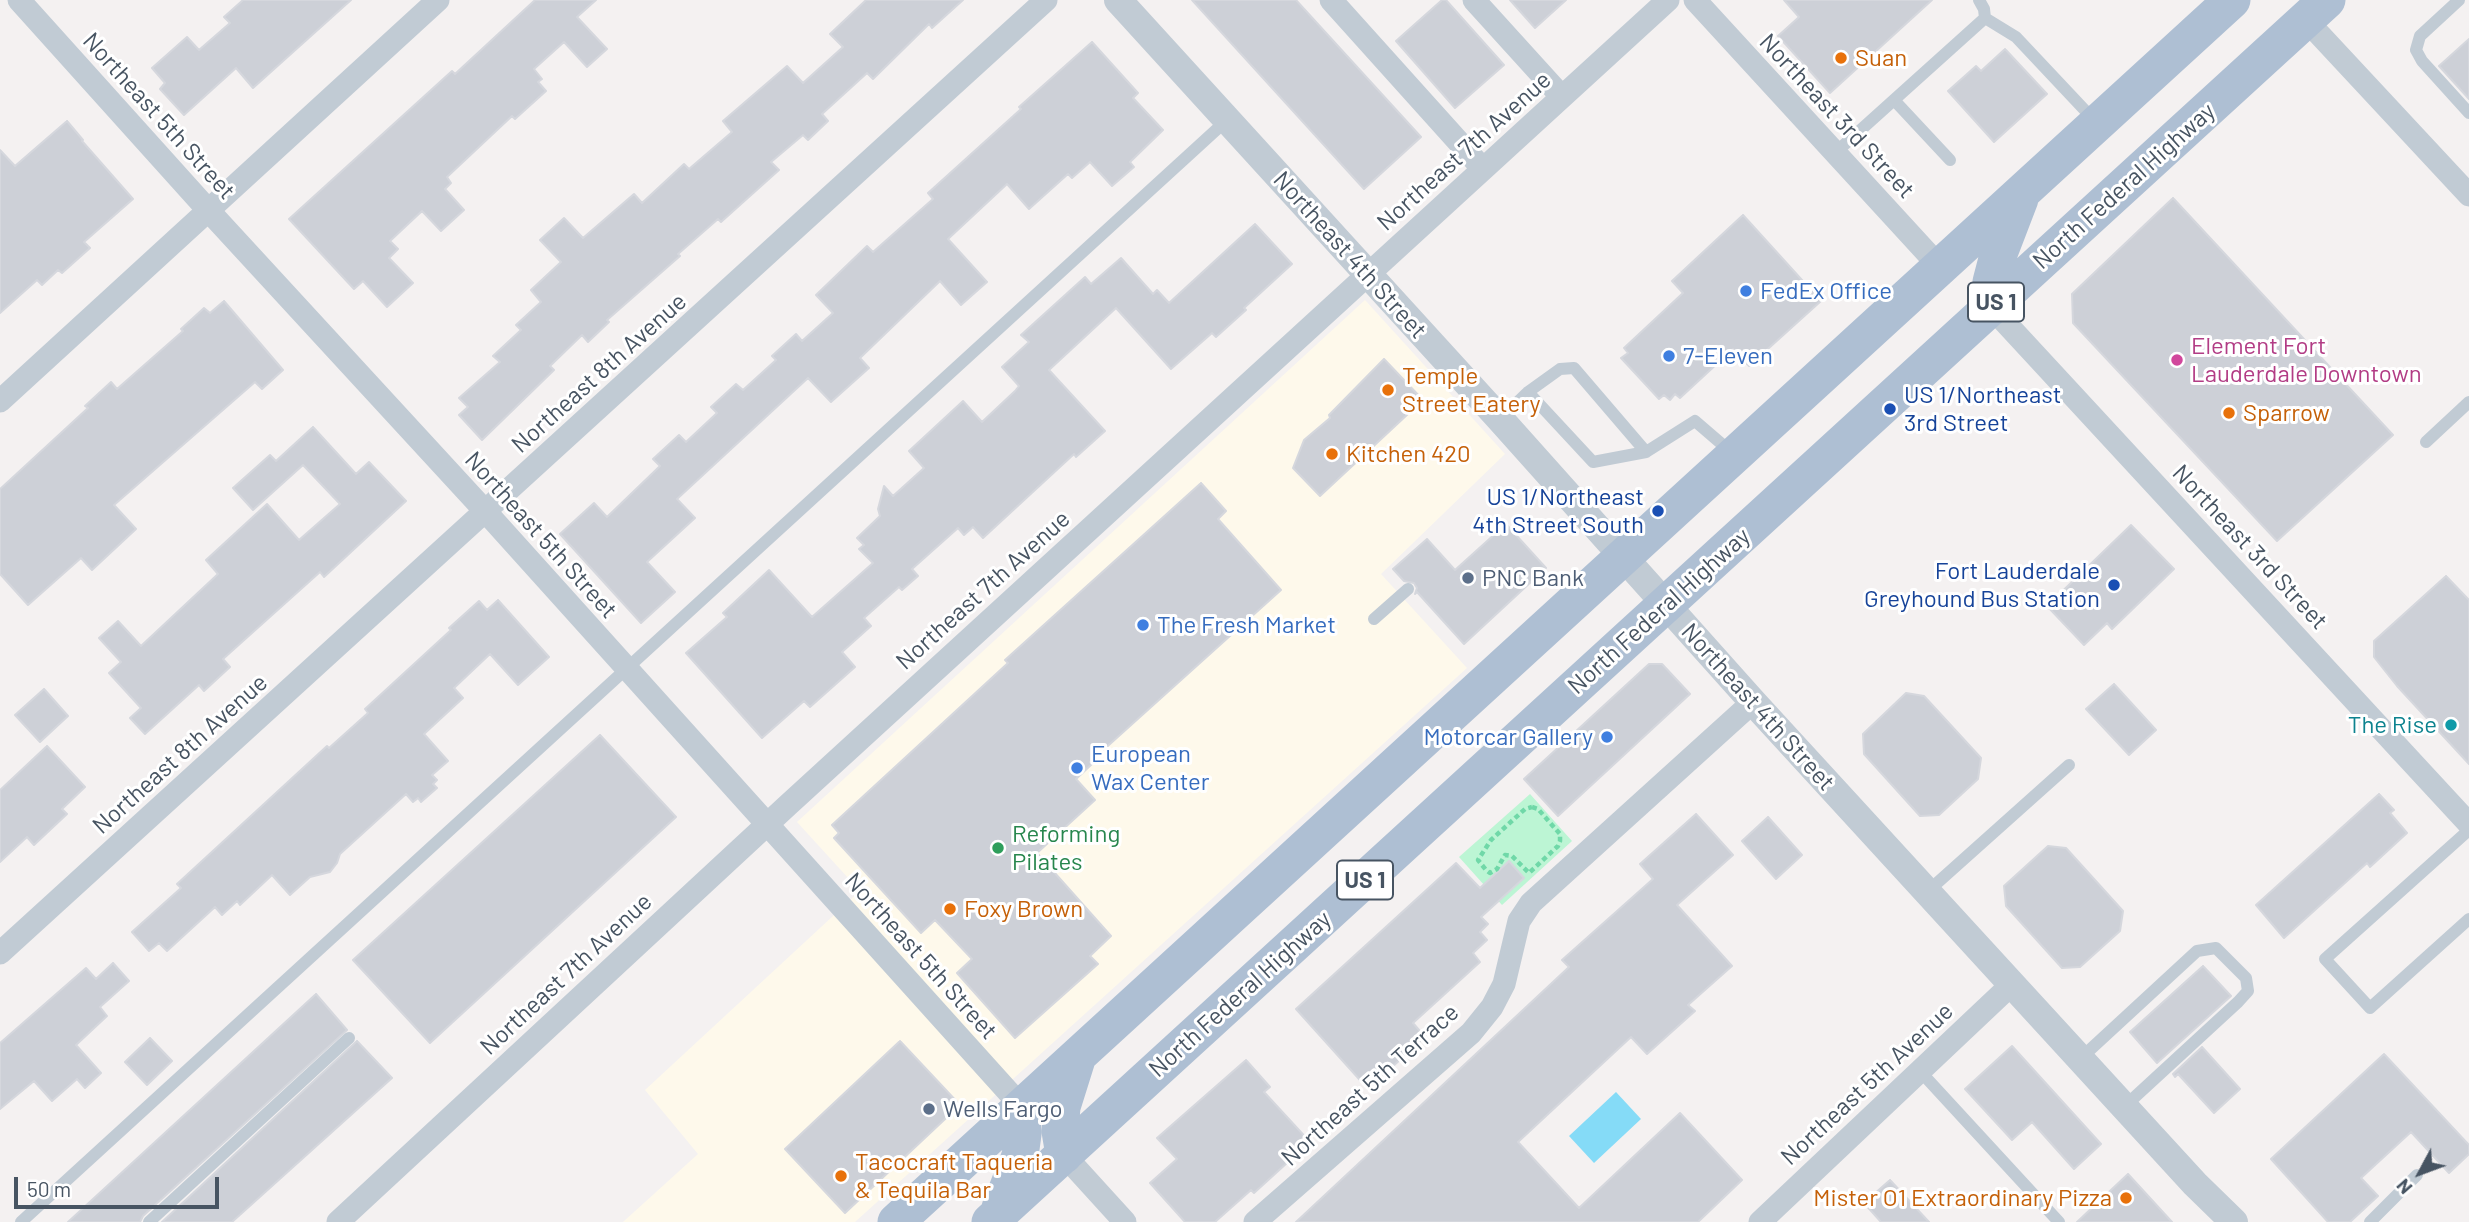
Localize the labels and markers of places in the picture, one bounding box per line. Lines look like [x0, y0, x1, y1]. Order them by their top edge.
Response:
place label: Suan [1855, 44, 1907, 72]
marker: Suan [1833, 50, 1849, 66]
place label: FedEx Office [1760, 277, 1892, 305]
marker: FedEx Office [1738, 283, 1754, 299]
place label: Element Fort Lauderdale Downtown [2191, 332, 2422, 388]
place label: 7-Eleven [1683, 342, 1773, 370]
marker: 7-Eleven [1661, 348, 1677, 364]
marker: Element Fort Lauderdale Downtown [2169, 352, 2185, 368]
place label: Temple Street Eatery [1402, 362, 1541, 418]
place label: US 1/Northeast 3rd Street [1904, 381, 2061, 437]
marker: Temple Street Eatery [1380, 382, 1396, 398]
place label: Sparrow [2243, 399, 2330, 427]
marker: US 1/Northeast 3rd Street [1882, 401, 1898, 417]
marker: Sparrow [2221, 405, 2237, 421]
place label: Kitchen 420 [1346, 440, 1471, 468]
marker: Kitchen 420 [1324, 446, 1340, 462]
place label: US 1/Northeast 4th Street South [1472, 483, 1644, 539]
marker: US 1/Northeast 4th Street South [1650, 503, 1666, 519]
place label: Fort Lauderdale Greyhound Bus Station [1864, 557, 2100, 613]
place label: PNC Bank [1482, 564, 1584, 592]
marker: PNC Bank [1460, 570, 1476, 586]
marker: Fort Lauderdale Greyhound Bus Station [2106, 577, 2122, 593]
place label: The Fresh Market [1157, 611, 1336, 639]
marker: The Fresh Market [1135, 617, 1151, 633]
place label: The Rise [2348, 711, 2437, 739]
marker: The Rise [2443, 717, 2459, 733]
place label: Motorcar Gallery [1423, 723, 1593, 751]
marker: Motorcar Gallery [1599, 729, 1615, 745]
place label: European Wax Center [1091, 740, 1210, 796]
marker: European Wax Center [1069, 760, 1085, 776]
place label: Reforming Pilates [1012, 820, 1120, 876]
marker: Reforming Pilates [990, 840, 1006, 856]
place label: Foxy Brown [964, 895, 1083, 923]
marker: Foxy Brown [942, 901, 958, 917]
place label: Wells Fargo [943, 1095, 1063, 1123]
marker: Wells Fargo [921, 1101, 937, 1117]
place label: Tacocraft Taqueria & Tequila Bar [855, 1148, 1053, 1204]
marker: Tacocraft Taqueria & Tequila Bar [833, 1168, 849, 1184]
place label: Mister O1 Extraordinary Pizza [1813, 1184, 2112, 1212]
marker: Mister O1 Extraordinary Pizza [2118, 1190, 2134, 1206]

